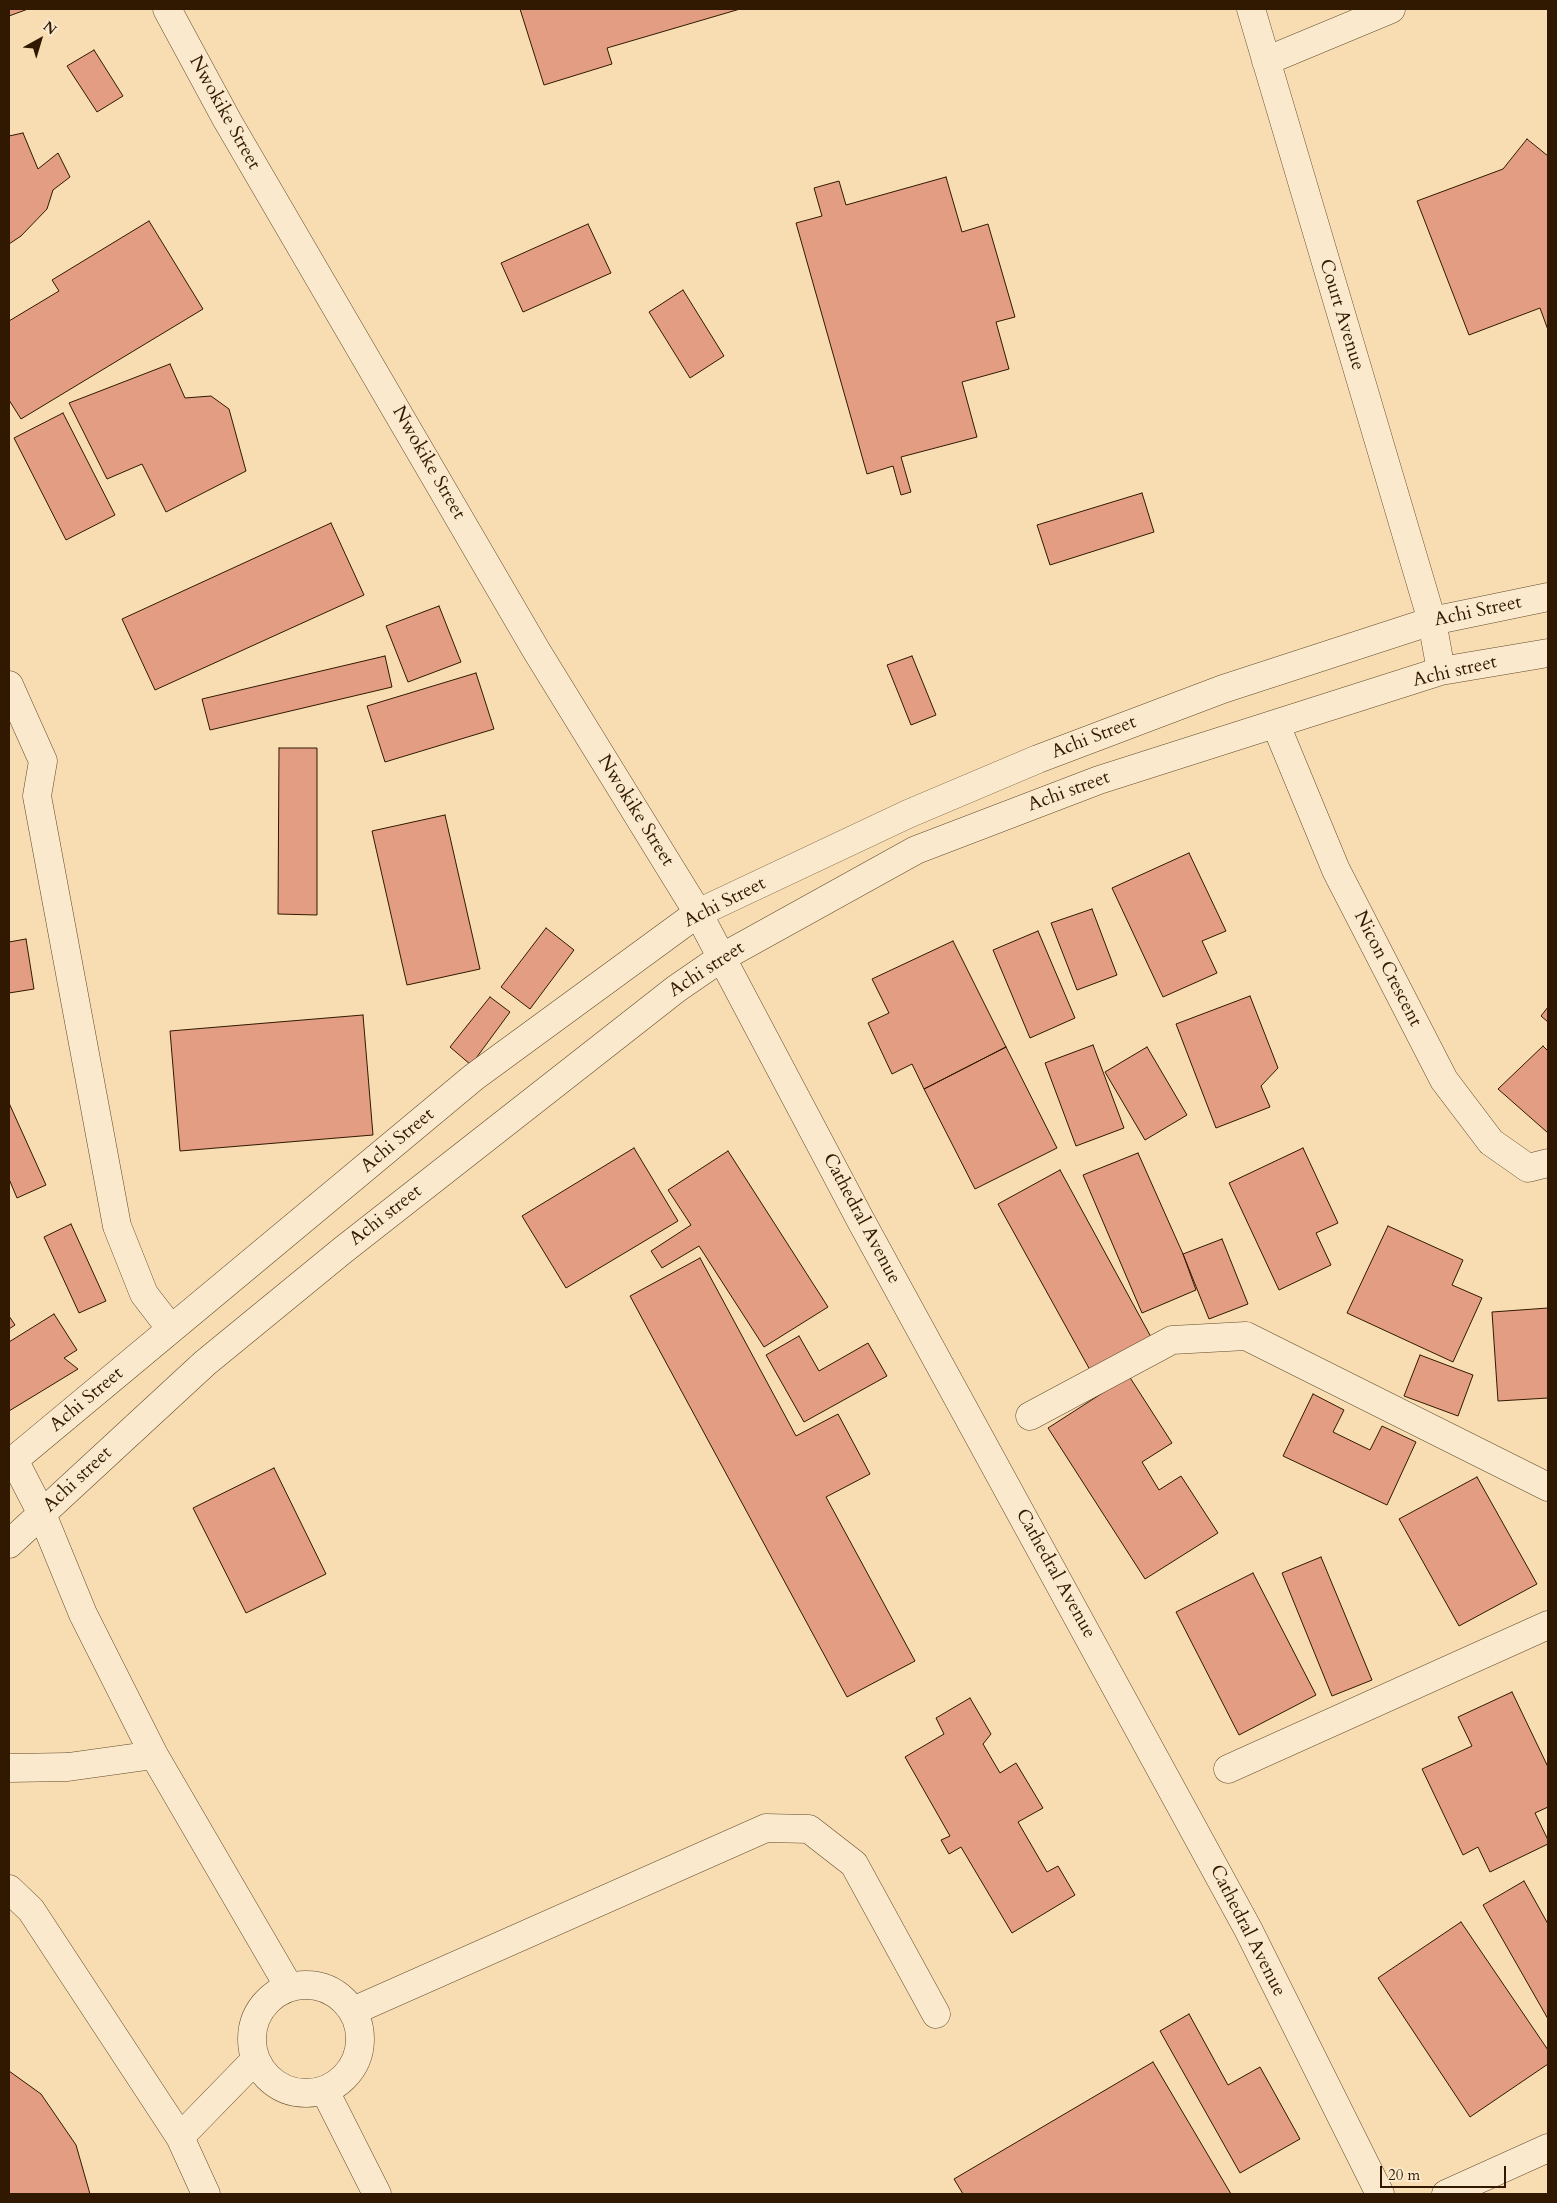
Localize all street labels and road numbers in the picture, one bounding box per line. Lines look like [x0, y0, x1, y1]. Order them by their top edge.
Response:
street label: Nwokike Street [183, 52, 265, 174]
street label: Court Avenue [1313, 257, 1369, 373]
street label: Nwokike Street [386, 402, 470, 524]
street label: Achi Street [1432, 592, 1524, 632]
street label: Achi street [1411, 651, 1499, 693]
street label: Achi Street [1048, 711, 1140, 765]
street label: Nwokike Street [592, 751, 678, 871]
street label: Achi street [1025, 767, 1113, 817]
street label: Achi Street [680, 873, 770, 933]
street label: Nicon Crescent [1348, 907, 1426, 1031]
street label: Achi street [665, 937, 749, 1003]
street label: Achi Street [357, 1104, 439, 1178]
street label: Cathedral Avenue [817, 1150, 905, 1288]
street label: Achi street [345, 1181, 427, 1251]
street label: Achi Street [46, 1363, 128, 1437]
street label: Achi street [39, 1442, 117, 1518]
street label: Cathedral Avenue [1010, 1505, 1100, 1643]
street label: Cathedral Avenue [1204, 1861, 1290, 2001]

